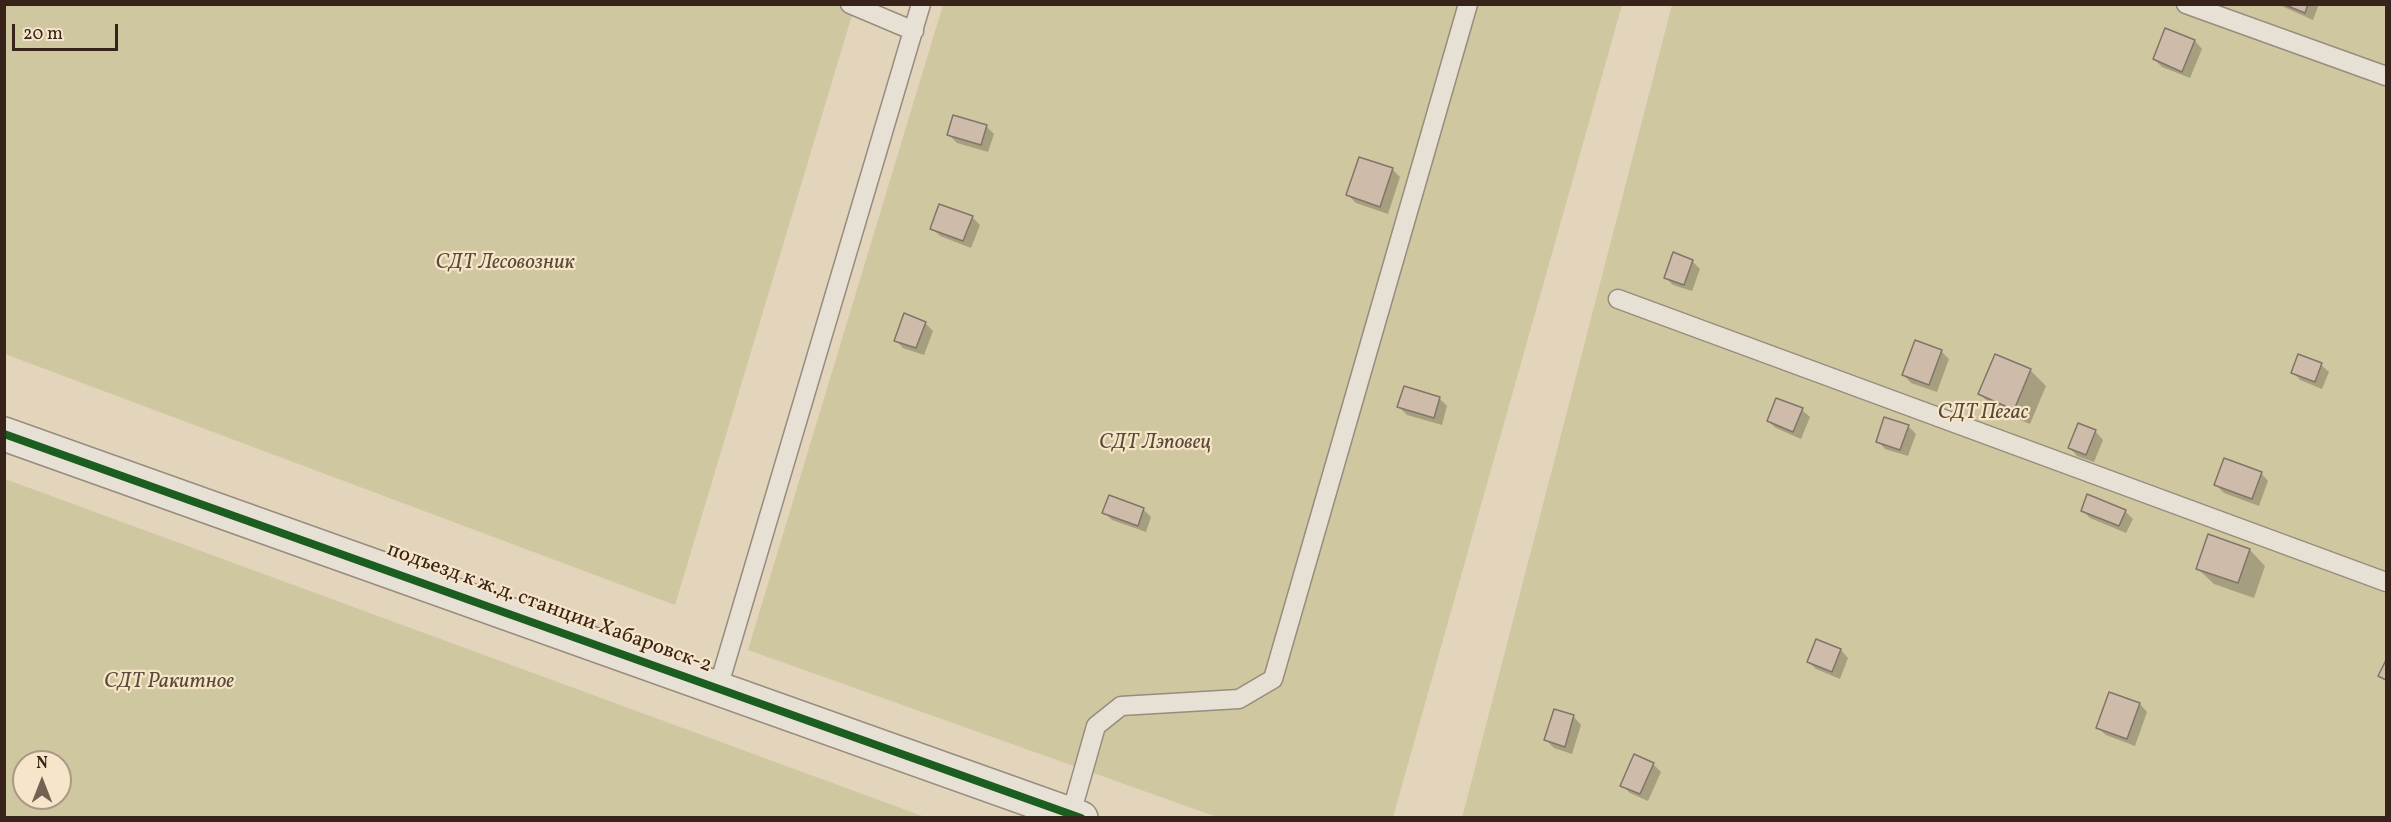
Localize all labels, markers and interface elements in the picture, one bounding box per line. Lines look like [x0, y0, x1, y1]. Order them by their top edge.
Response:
scale bar [15, 12, 122, 50]
text: 20 m [23, 22, 63, 47]
park label: СДТ Лесовозник [436, 251, 574, 277]
park label: СДТ Пегас [1938, 401, 2028, 427]
park label: СДТ Лэповец [1099, 431, 1211, 457]
street label: подъезд к ж.д. станции Хабаровск-2 [383, 538, 715, 680]
park label: СДТ Ракитное [104, 670, 234, 696]
north arrow [12, 750, 72, 810]
text: N [36, 753, 48, 775]

